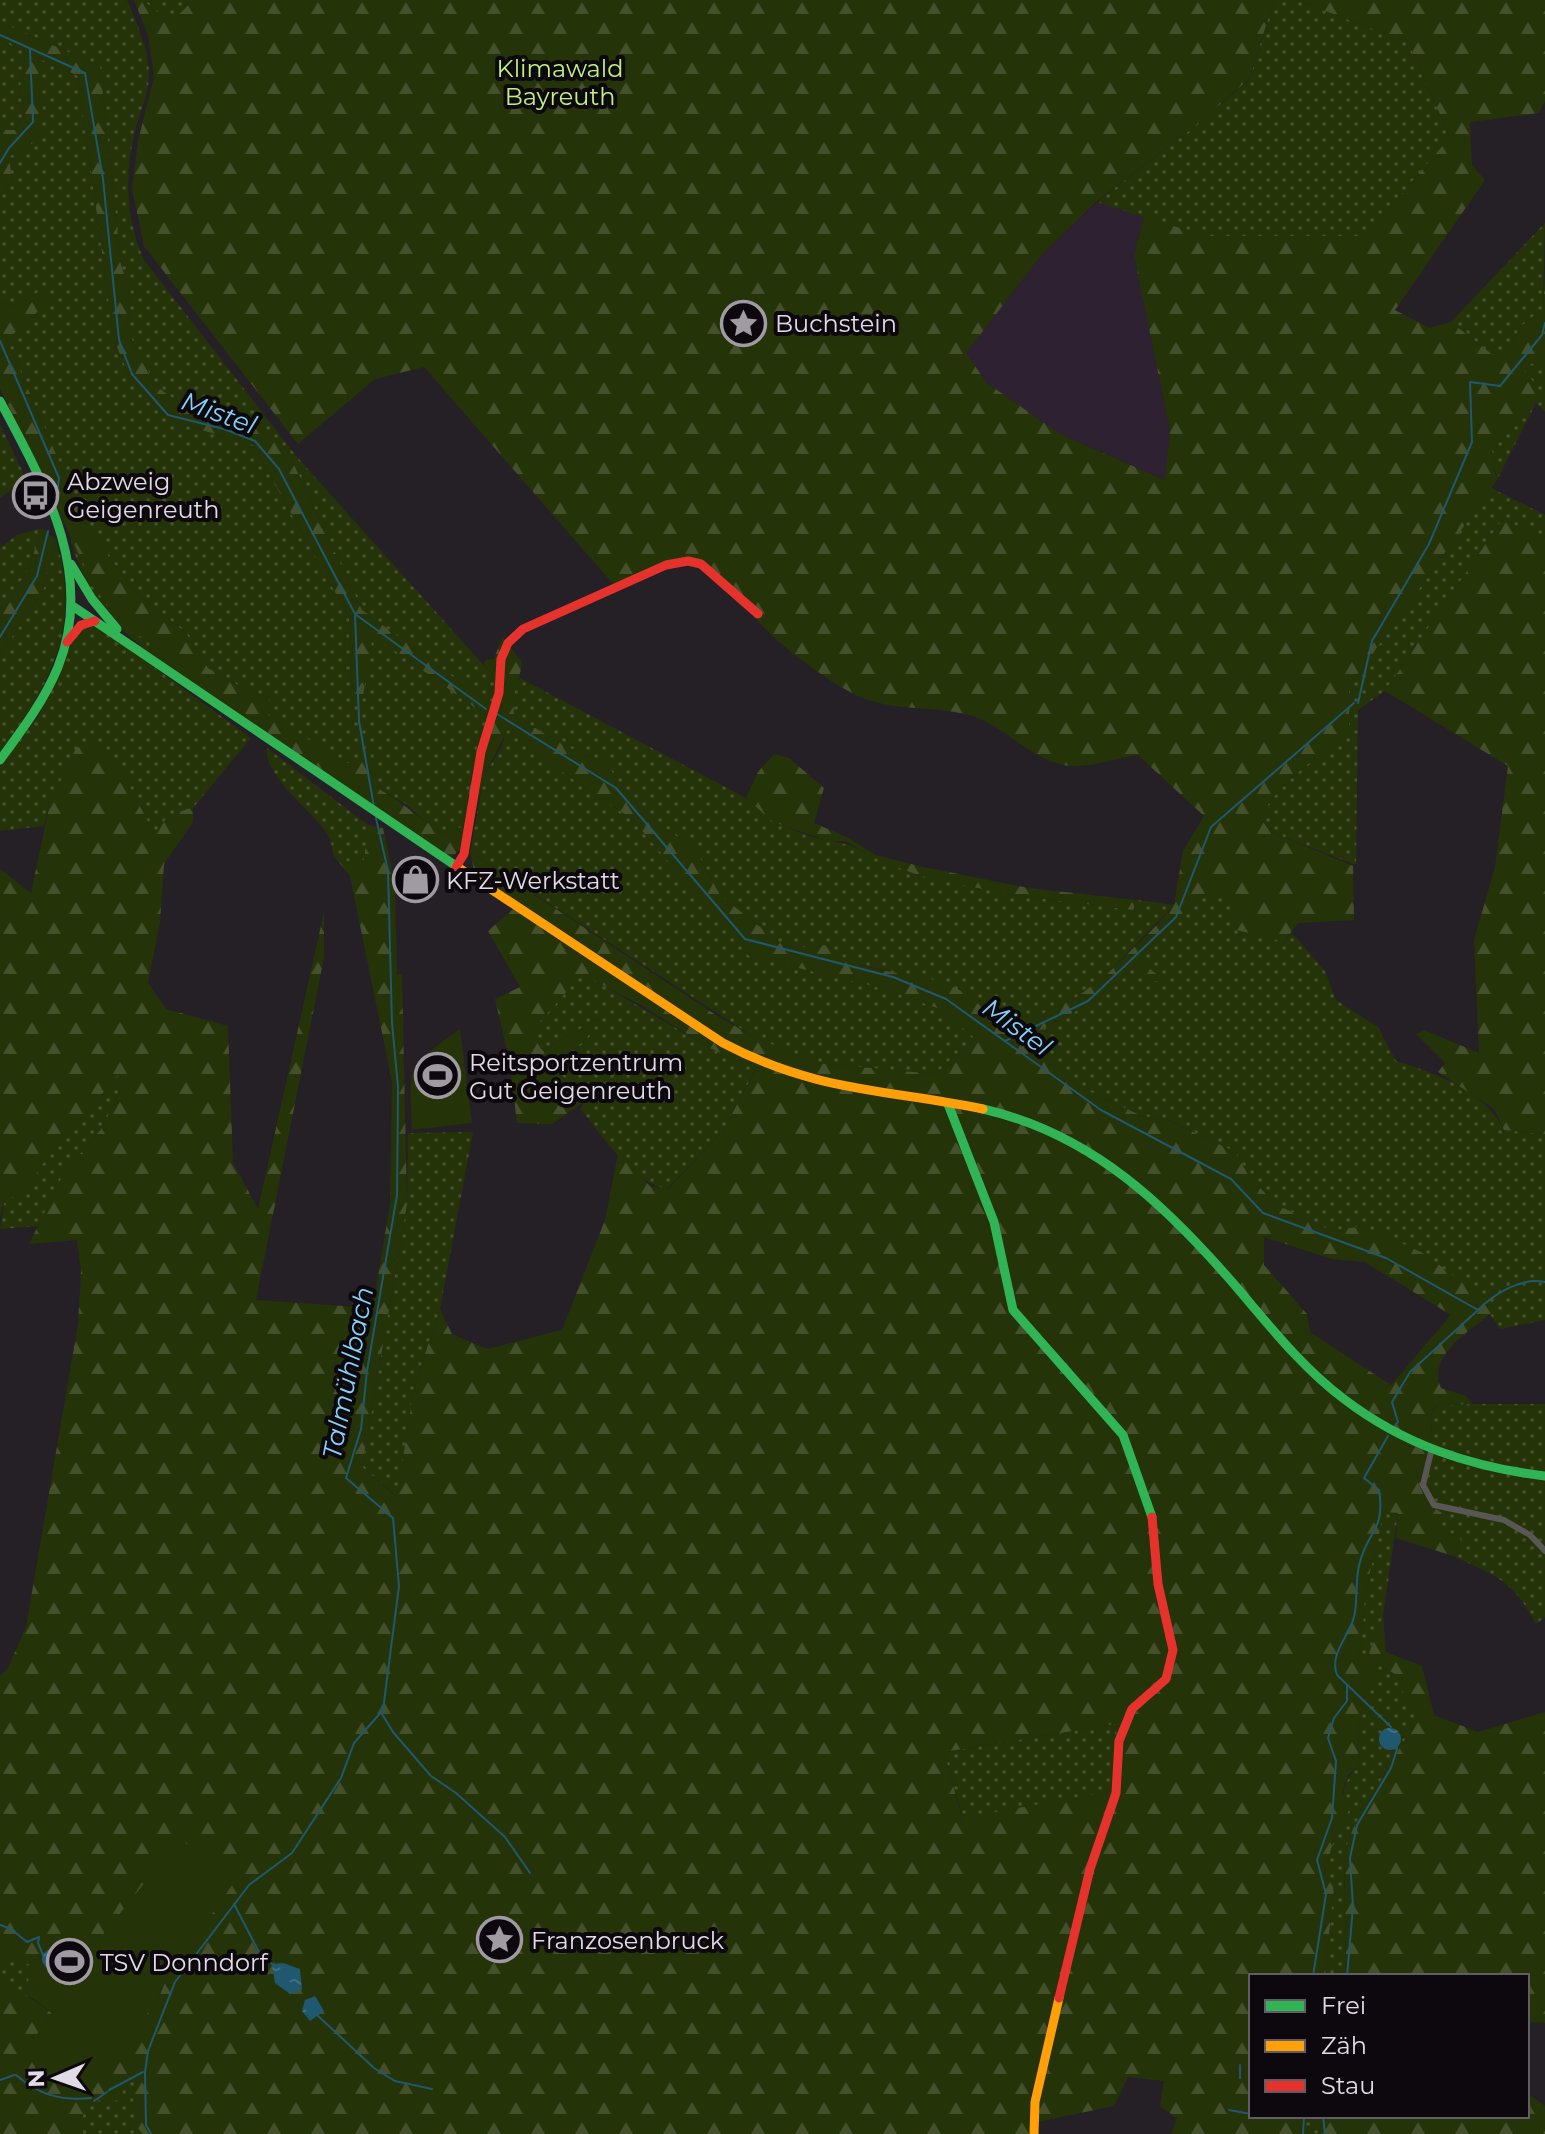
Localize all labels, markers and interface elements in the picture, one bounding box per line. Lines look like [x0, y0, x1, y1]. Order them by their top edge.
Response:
park label: Klimawald Bayreuth [497, 54, 623, 111]
place icon: Buchstein [720, 299, 768, 347]
place label: Buchstein [775, 309, 897, 338]
water label: Mistel [177, 385, 261, 441]
place label: Abzweig Geigenreuth [67, 467, 220, 524]
bus stop icon: Abzweig Geigenreuth [12, 471, 60, 519]
shop icon: KFZ-Werkstatt [391, 856, 439, 904]
place label: KFZ-Werkstatt [446, 866, 620, 895]
water label: Mistel [976, 991, 1058, 1063]
place label: Reitsportzentrum Gut Geigenreuth [469, 1048, 683, 1105]
sports icon: Reitsportzentrum Gut Geigenreuth [414, 1052, 462, 1100]
water label: Talmühlbach [316, 1284, 380, 1462]
place icon: Franzosenbruck [476, 1916, 524, 1964]
place label: Franzosenbruck [531, 1926, 725, 1955]
sports icon: TSV Donndorf [45, 1938, 93, 1986]
place label: TSV Donndorf [100, 1948, 269, 1977]
legend [1249, 1974, 1529, 2118]
text: Frei [1321, 1991, 1366, 2020]
text: Zäh [1321, 2031, 1367, 2060]
north arrow [16, 2038, 96, 2118]
text: N [23, 2069, 50, 2088]
text: Stau [1321, 2071, 1375, 2100]

